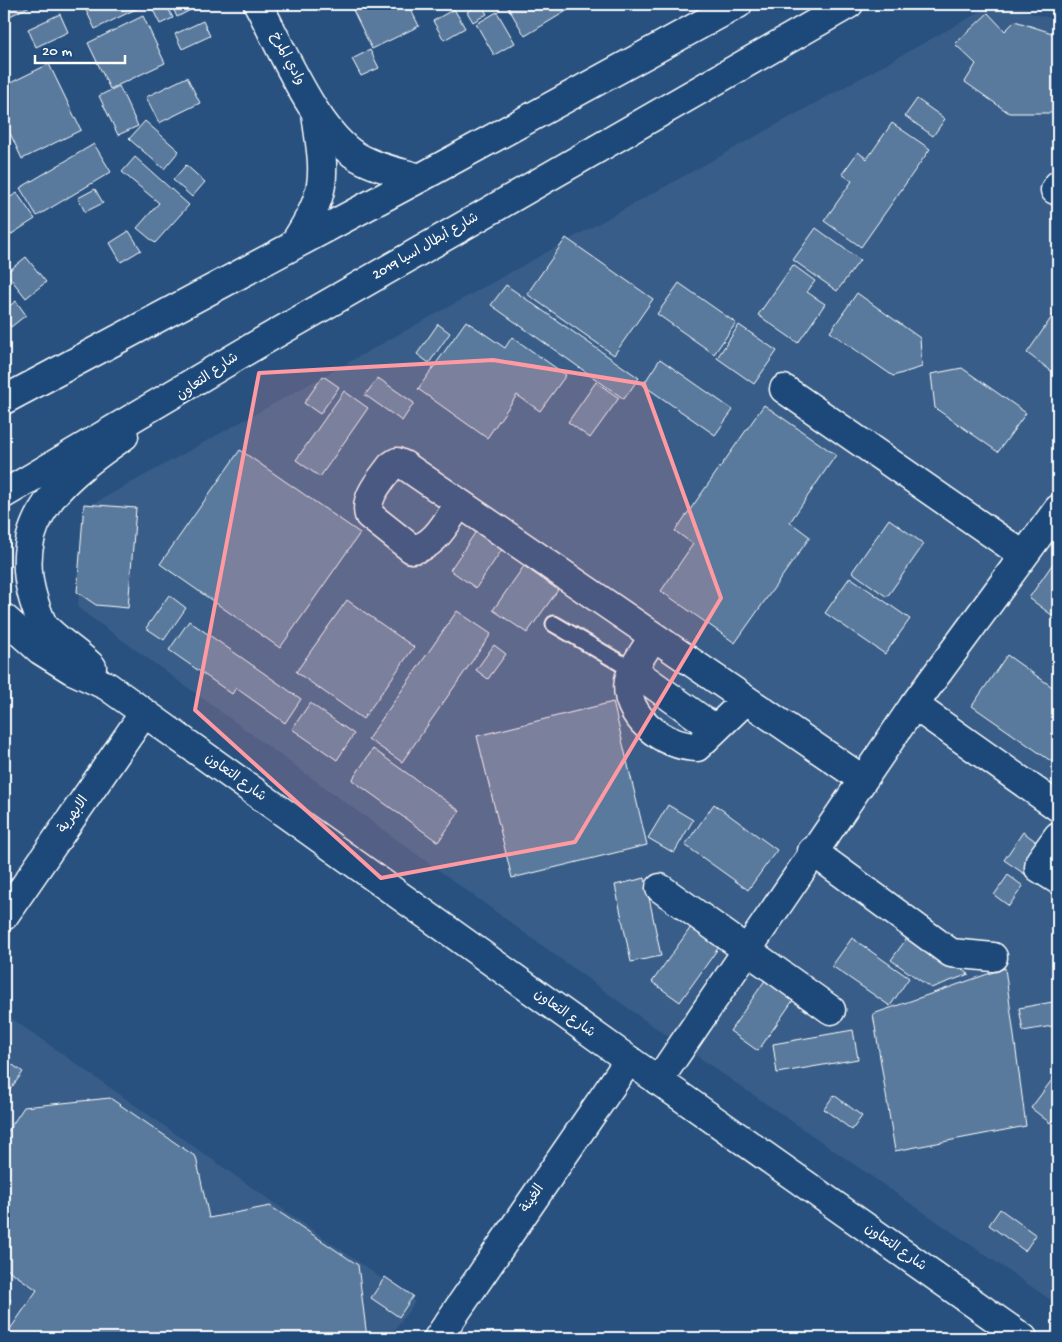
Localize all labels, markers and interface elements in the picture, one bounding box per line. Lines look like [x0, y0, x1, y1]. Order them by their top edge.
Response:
street label: وادي المرخ [266, 30, 308, 88]
scale bar [35, 32, 125, 64]
text: 20 m [42, 43, 72, 61]
street label: شارع أبطال اسيا 2019 [369, 208, 482, 284]
street label: شارع التعاون [174, 349, 242, 405]
street label: شارع التعاون [201, 750, 269, 806]
street label: الابهرية [55, 793, 93, 837]
street label: شارع التعاون [530, 986, 598, 1042]
street label: الغينة [517, 1182, 549, 1216]
street label: شارع التعاون [861, 1220, 929, 1276]

